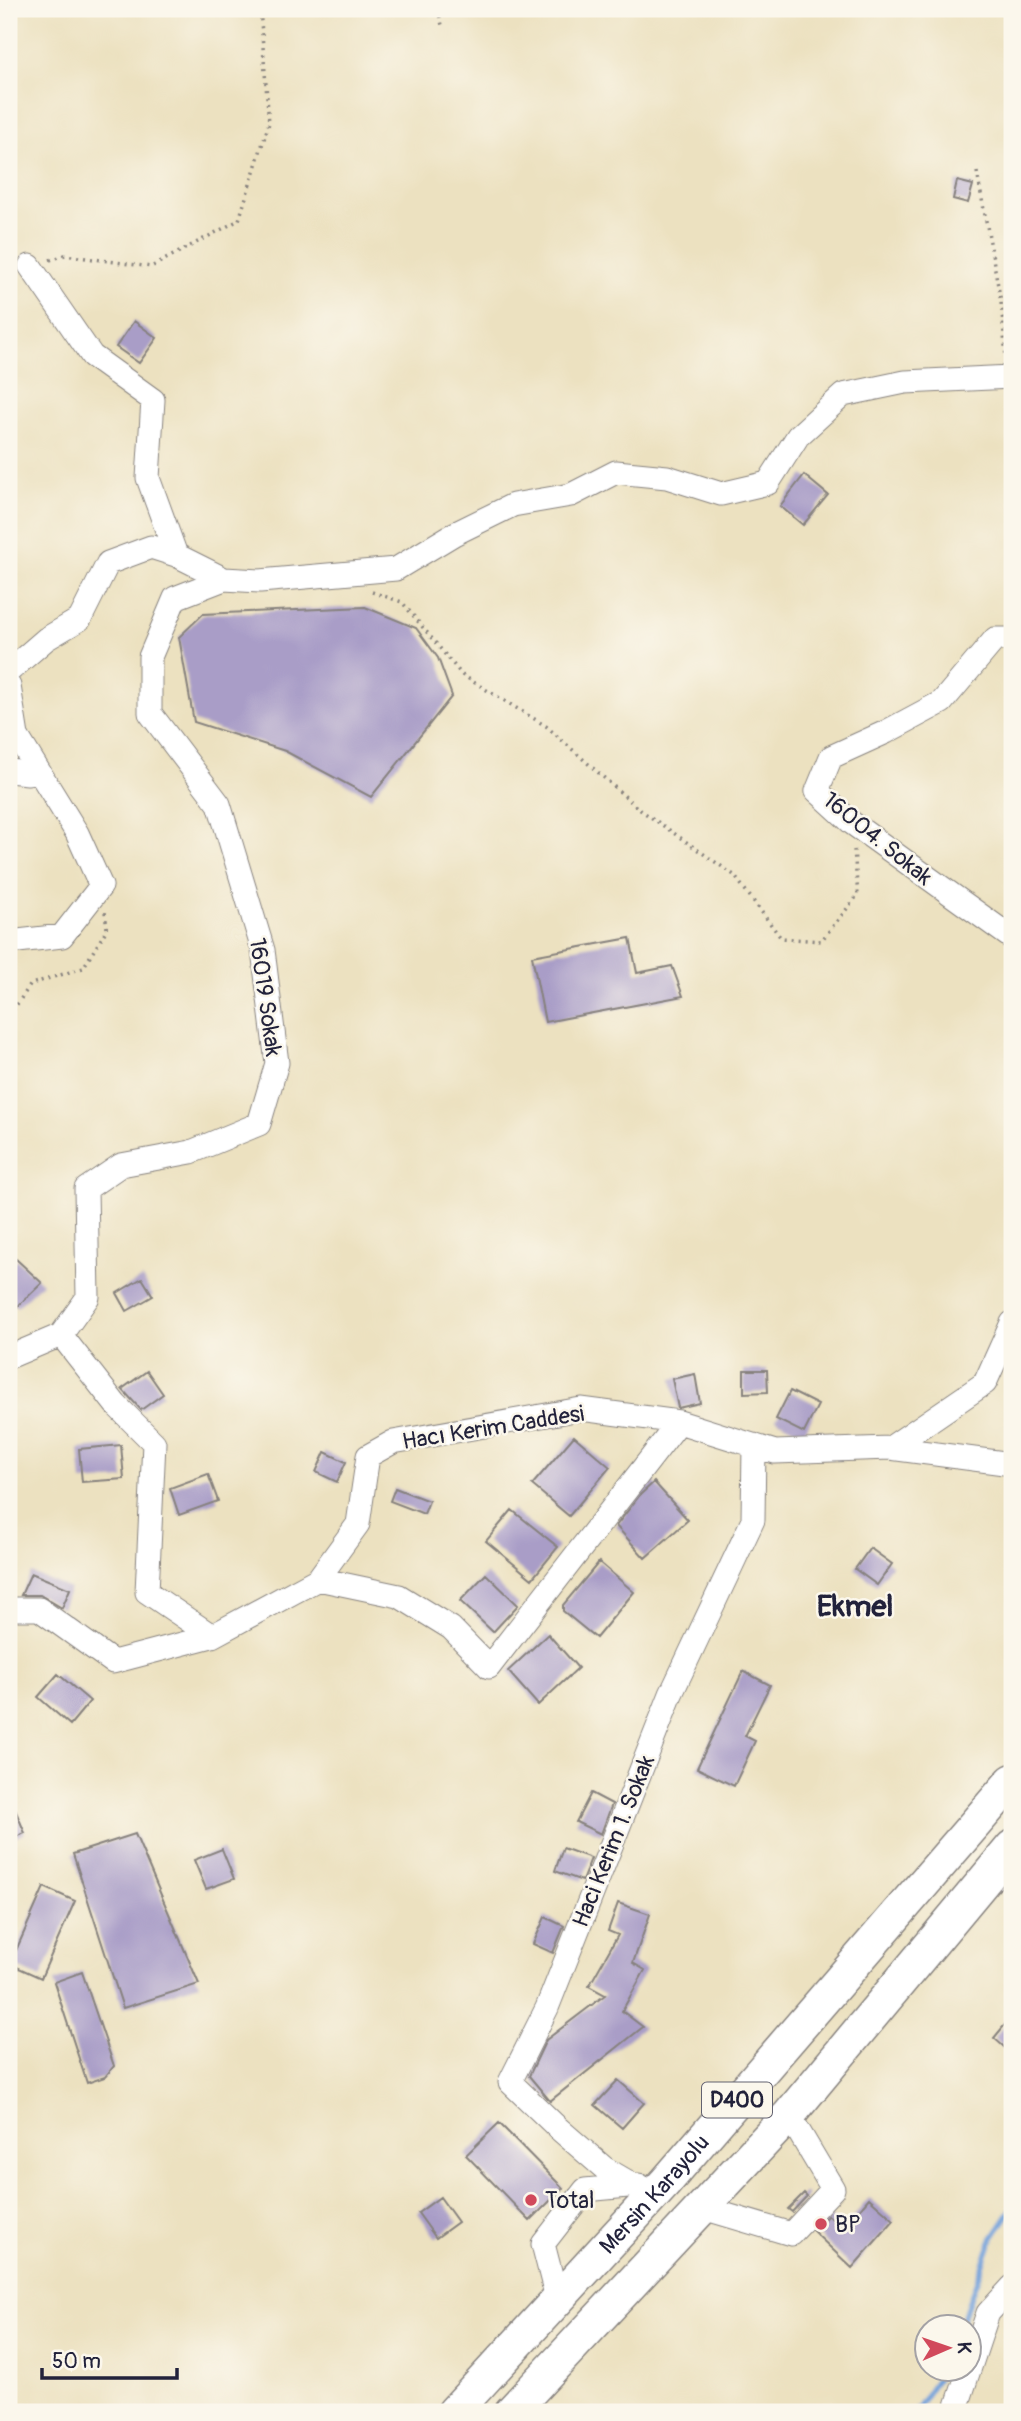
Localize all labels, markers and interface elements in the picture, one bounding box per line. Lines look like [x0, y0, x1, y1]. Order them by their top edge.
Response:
street label: 16004. Sokak [817, 785, 939, 892]
street label: 16019 Sokak [243, 936, 288, 1059]
street label: Hacı Kerim Caddesi [400, 1399, 586, 1456]
district label: Ekmel [817, 1588, 893, 1625]
street label: Haci Kerim 1. Sokak [566, 1751, 661, 1931]
road number: D400 [702, 2082, 772, 2118]
street label: Mersin Karayolu [593, 2128, 716, 2260]
place label: Total [545, 2186, 595, 2215]
marker: Total [523, 2192, 539, 2208]
place label: BP [835, 2210, 861, 2239]
marker: BP [813, 2216, 829, 2232]
north arrow [912, 2312, 982, 2382]
scale bar [42, 2337, 177, 2381]
text: K [952, 2341, 976, 2354]
text: 50 m [52, 2348, 101, 2375]

